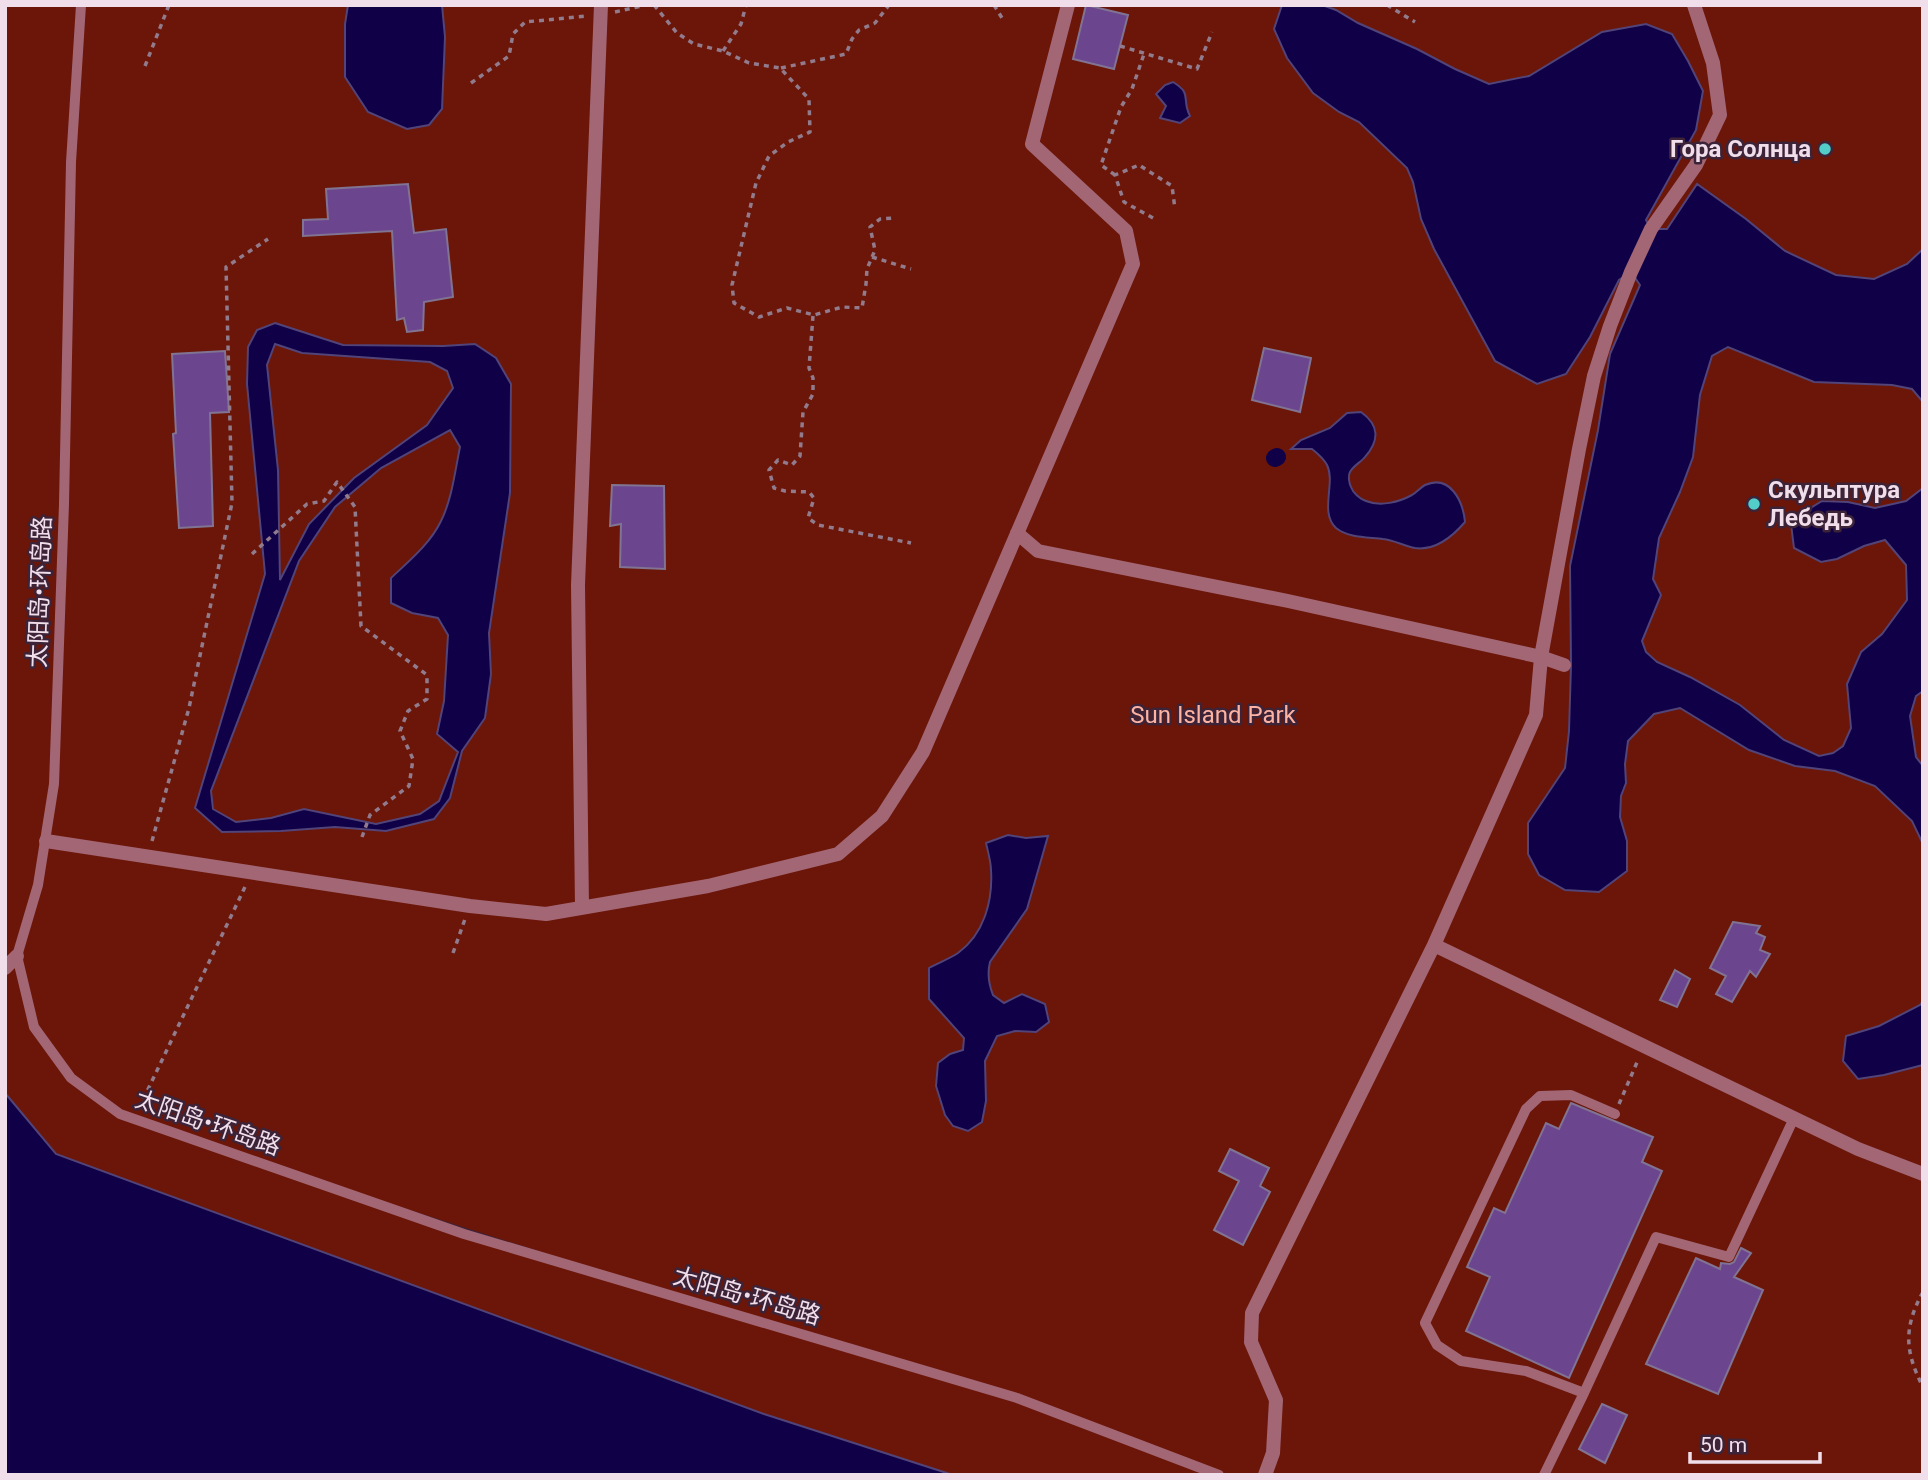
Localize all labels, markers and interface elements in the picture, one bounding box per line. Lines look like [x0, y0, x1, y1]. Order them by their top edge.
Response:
place label: Гора Солнца [1670, 135, 1811, 163]
marker: Гора Солнца [1817, 141, 1833, 157]
place label: Скульптура Лебедь [1768, 476, 1900, 532]
marker: Скульптура Лебедь [1746, 496, 1762, 512]
street label: 太阳岛•环岛路 [23, 516, 57, 668]
park label: Sun Island Park [1130, 701, 1297, 729]
street label: 太阳岛•环岛路 [132, 1085, 284, 1161]
street label: 太阳岛•环岛路 [670, 1262, 824, 1330]
scale bar [1690, 1420, 1820, 1464]
text: 50 m [1700, 1433, 1747, 1457]

